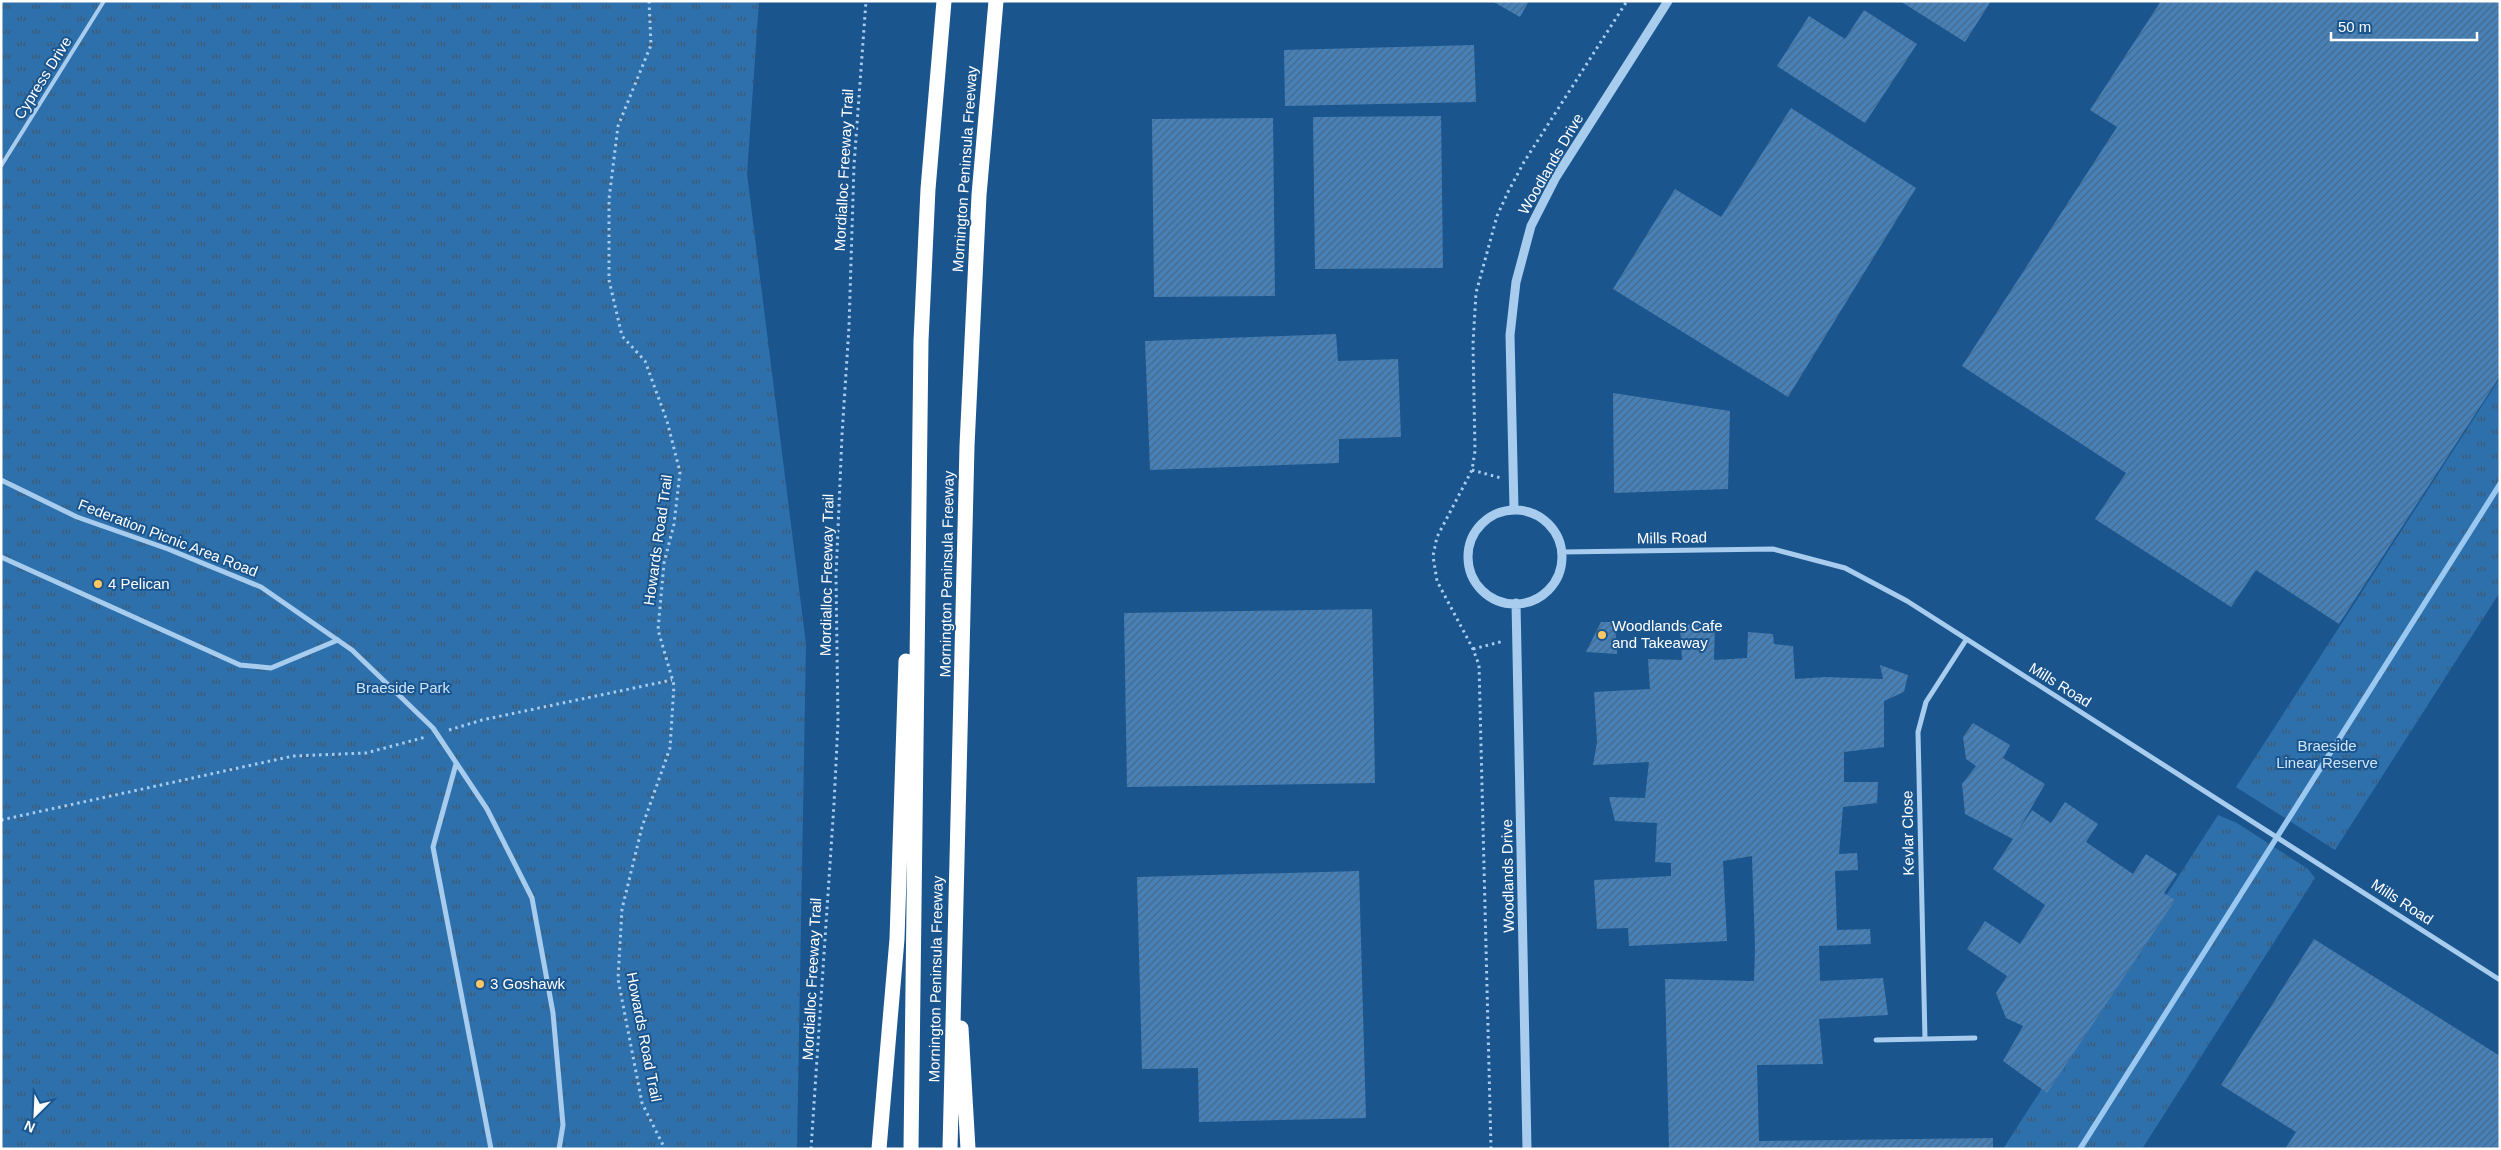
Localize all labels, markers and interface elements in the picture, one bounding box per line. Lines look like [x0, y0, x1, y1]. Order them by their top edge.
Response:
scale bar [2331, 10, 2477, 42]
text: 50 m [2338, 18, 2371, 35]
street label: Cypress Drive [10, 33, 75, 122]
street label: Mornington Peninsula Freeway [949, 65, 980, 273]
street label: Mordialloc Freeway Trail [831, 88, 856, 252]
street label: Woodlands Drive [1515, 110, 1586, 217]
street label: Mornington Peninsula Freeway [936, 470, 957, 678]
street label: Howards Road Trail [640, 474, 675, 606]
street label: Mordialloc Freeway Trail [817, 494, 836, 656]
street label: Federation Picnic Area Road [76, 495, 260, 580]
street label: Mills Road [1637, 528, 1707, 547]
place label: 4 Pelican [108, 575, 170, 592]
marker: 4 Pelican [92, 578, 104, 590]
place label: Woodlands Cafe and Takeaway [1612, 617, 1723, 651]
marker: Woodlands Cafe and Takeaway [1596, 629, 1608, 641]
street label: Mills Road [2026, 659, 2094, 710]
park label: Braeside Park [356, 679, 451, 696]
park label: Braeside Linear Reserve [2276, 737, 2378, 771]
street label: Kevlar Close [1898, 790, 1917, 876]
street label: Woodlands Drive [1498, 819, 1517, 933]
street label: Mornington Peninsula Freeway [925, 875, 946, 1083]
street label: Mills Road [2368, 875, 2436, 928]
street label: Mordialloc Freeway Trail [799, 897, 824, 1061]
street label: Howards Road Trail [624, 971, 665, 1103]
place label: 3 Goshawk [490, 975, 566, 992]
marker: 3 Goshawk [474, 978, 486, 990]
north arrow [10, 1090, 60, 1140]
text: N [22, 1118, 38, 1136]

